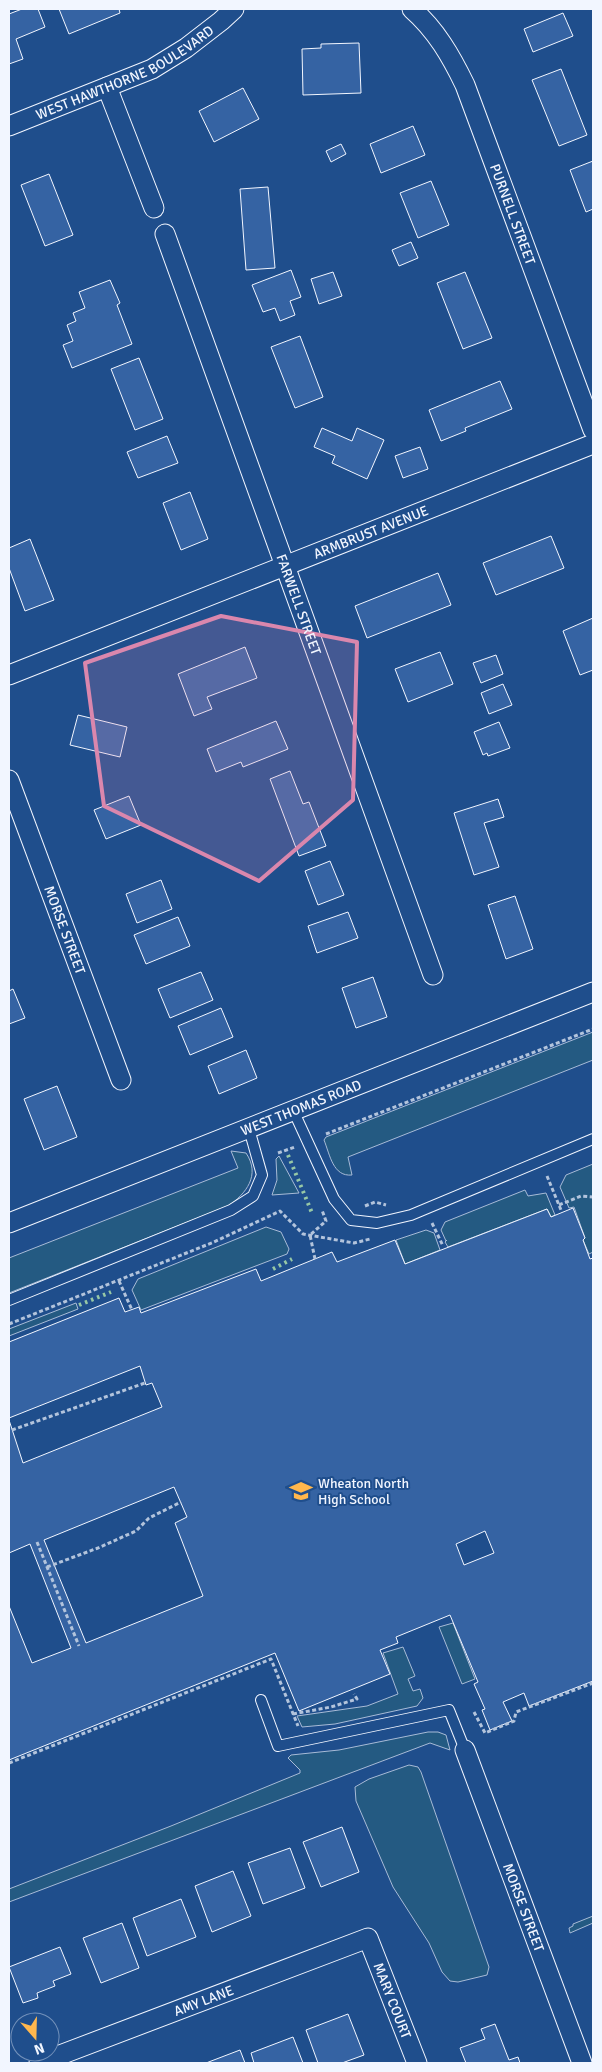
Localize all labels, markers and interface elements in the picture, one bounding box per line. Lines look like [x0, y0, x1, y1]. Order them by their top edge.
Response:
street label: WEST HAWTHORNE BOULEVARD [33, 21, 217, 123]
street label: PURNELL STREET [486, 161, 539, 267]
street label: ARMBRUST AVENUE [311, 501, 431, 562]
street label: FARWELL STREET [273, 552, 325, 657]
street label: MORSE STREET [41, 883, 89, 977]
street label: WEST THOMAS ROAD [238, 1076, 364, 1139]
place label: Wheaton North High School [318, 1475, 409, 1508]
school or university icon: Wheaton North High School [288, 1478, 314, 1504]
street label: MORSE STREET [500, 1861, 548, 1954]
street label: MARY COURT [370, 1960, 415, 2041]
street label: AMY LANE [171, 1981, 236, 2020]
north arrow [10, 2012, 60, 2062]
text: N [32, 2039, 47, 2058]

